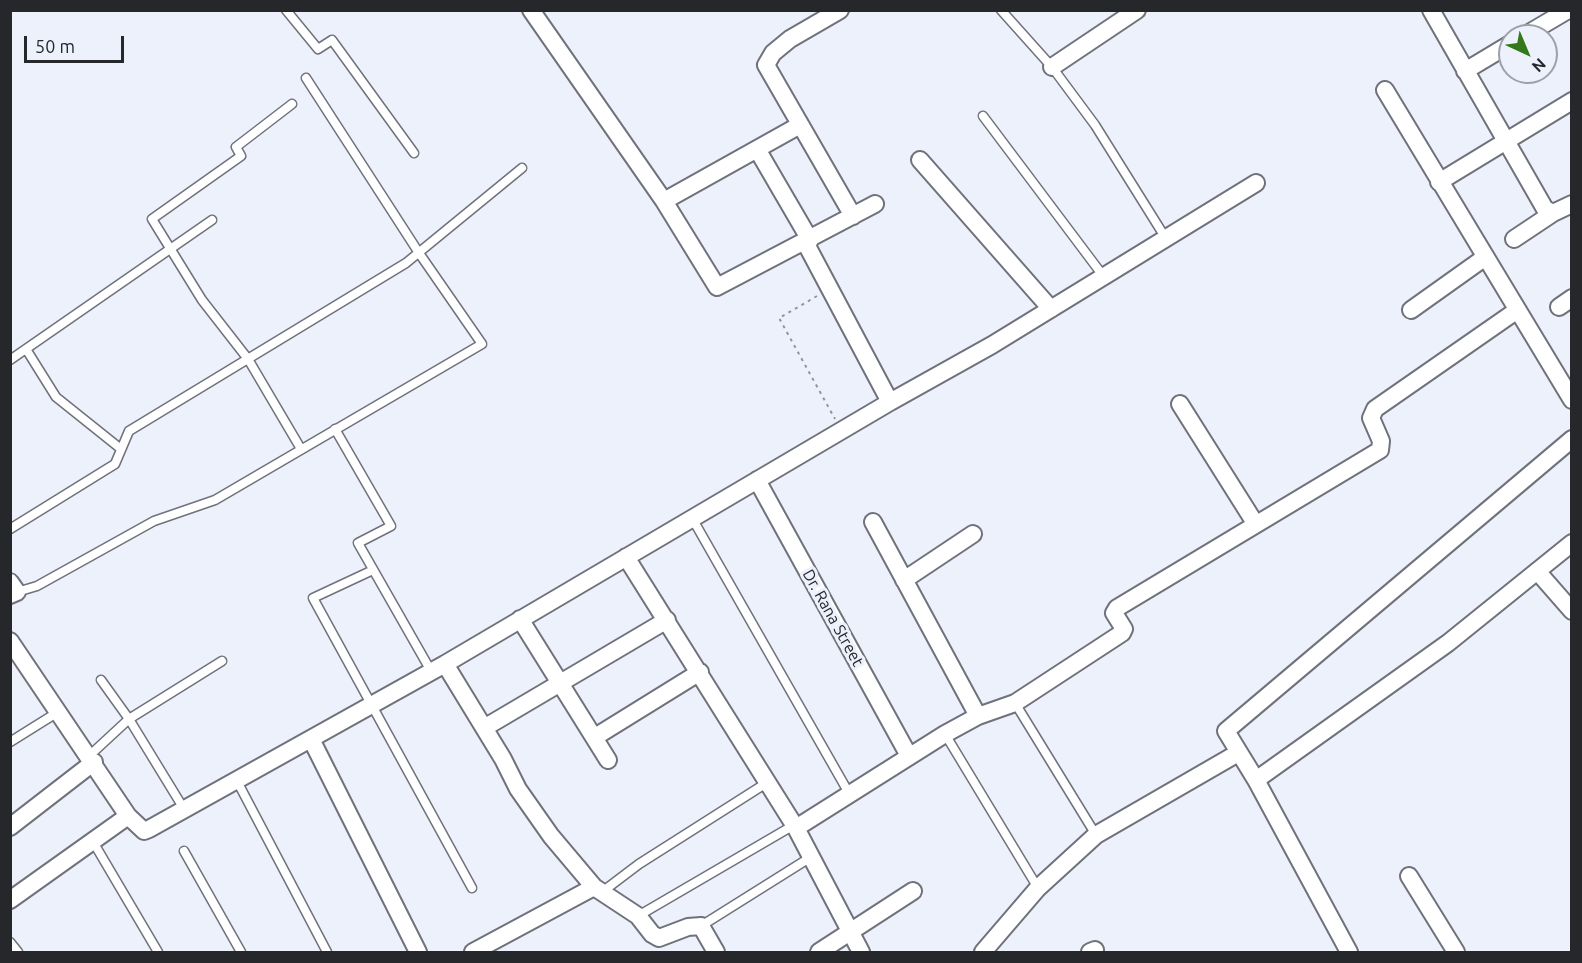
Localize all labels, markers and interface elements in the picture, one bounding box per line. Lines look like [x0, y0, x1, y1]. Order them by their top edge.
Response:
scale bar [27, 24, 128, 62]
north arrow [1498, 24, 1558, 84]
text: 50 m [35, 36, 75, 56]
text: N [1529, 55, 1550, 76]
street label: Dr. Rana Street [798, 566, 868, 670]

